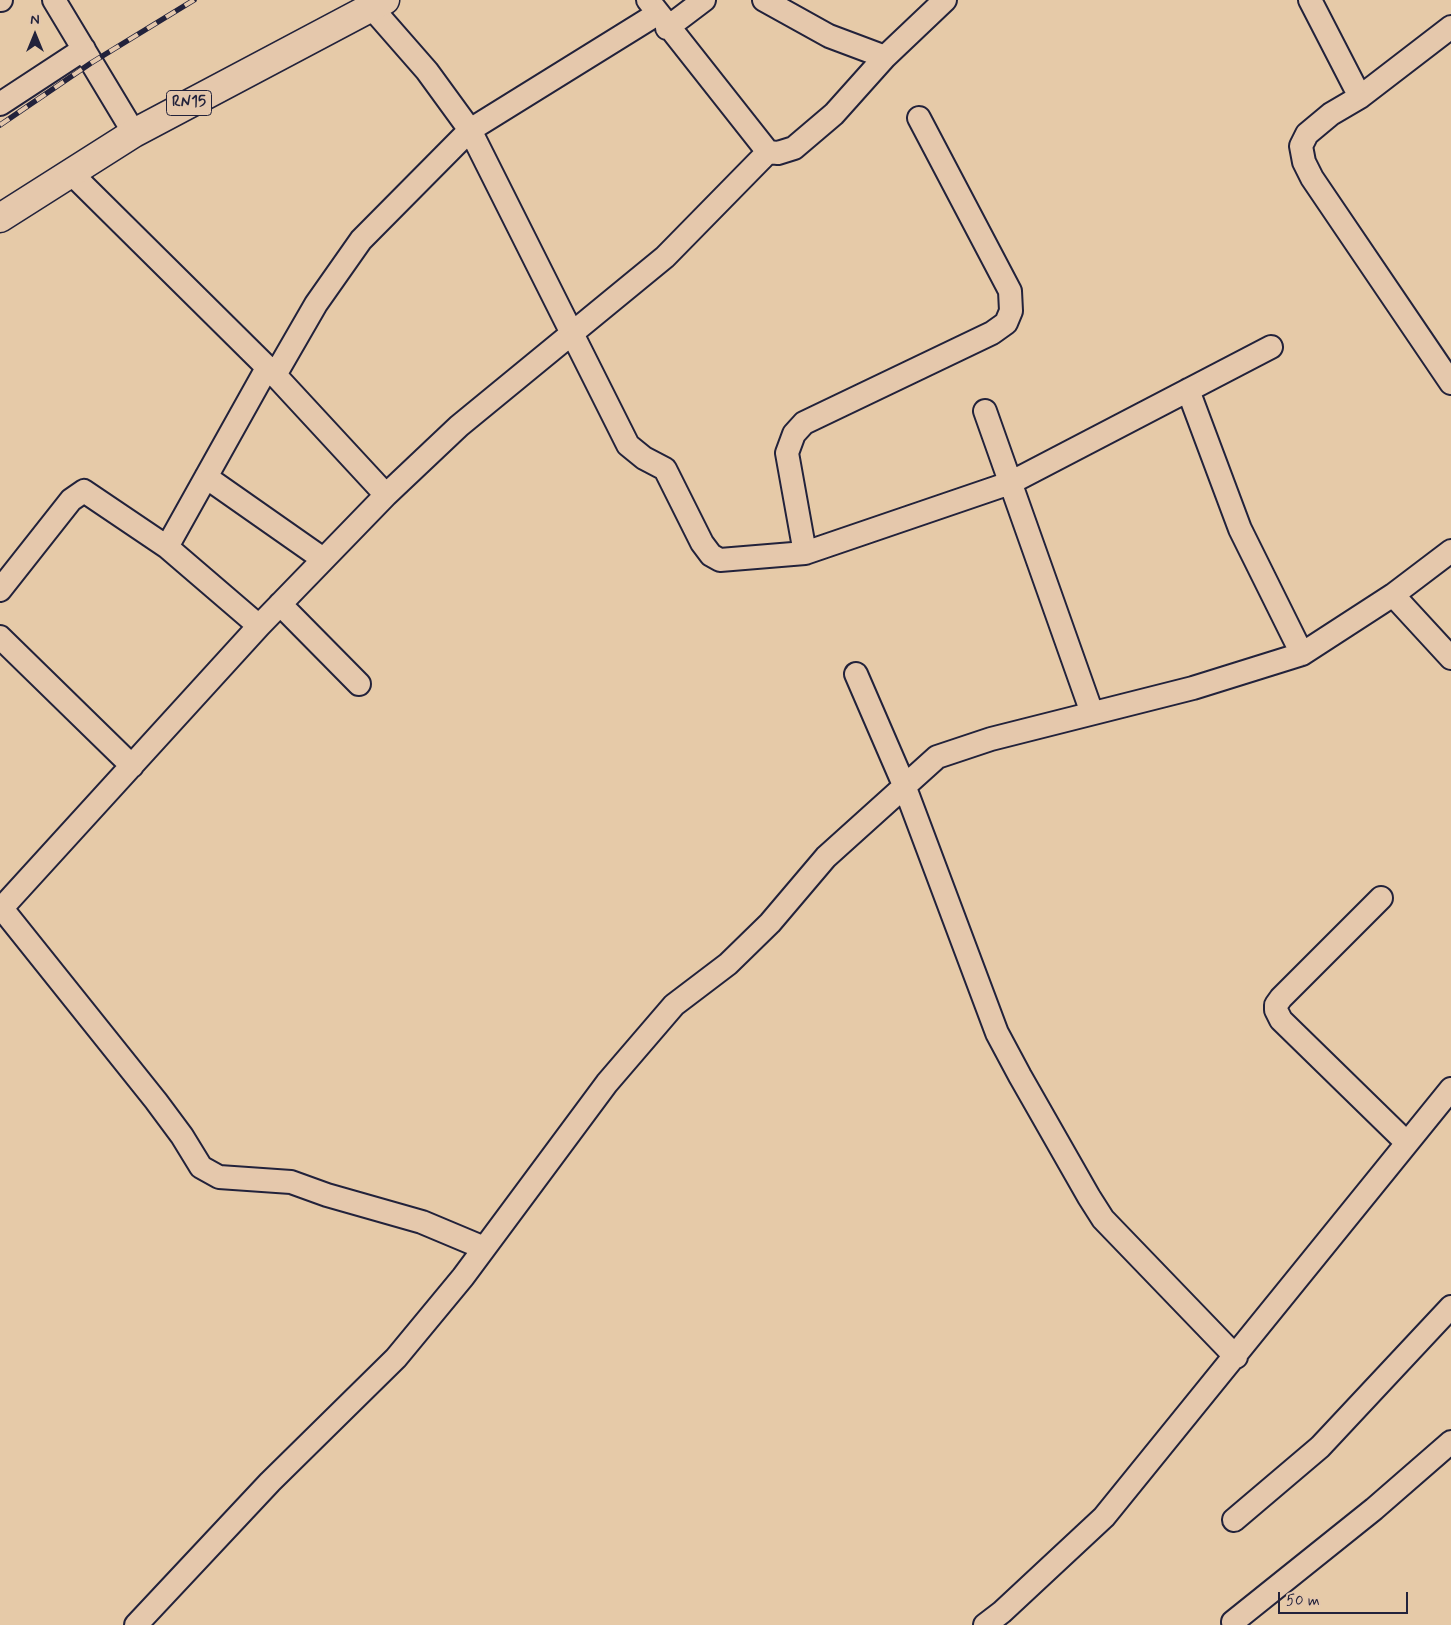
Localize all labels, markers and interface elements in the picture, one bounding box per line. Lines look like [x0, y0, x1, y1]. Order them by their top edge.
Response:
north arrow [10, 10, 60, 60]
text: N [30, 11, 40, 29]
road number: RN15 [166, 90, 212, 116]
scale bar [1281, 1582, 1411, 1614]
text: 50 m [1286, 1591, 1320, 1611]

